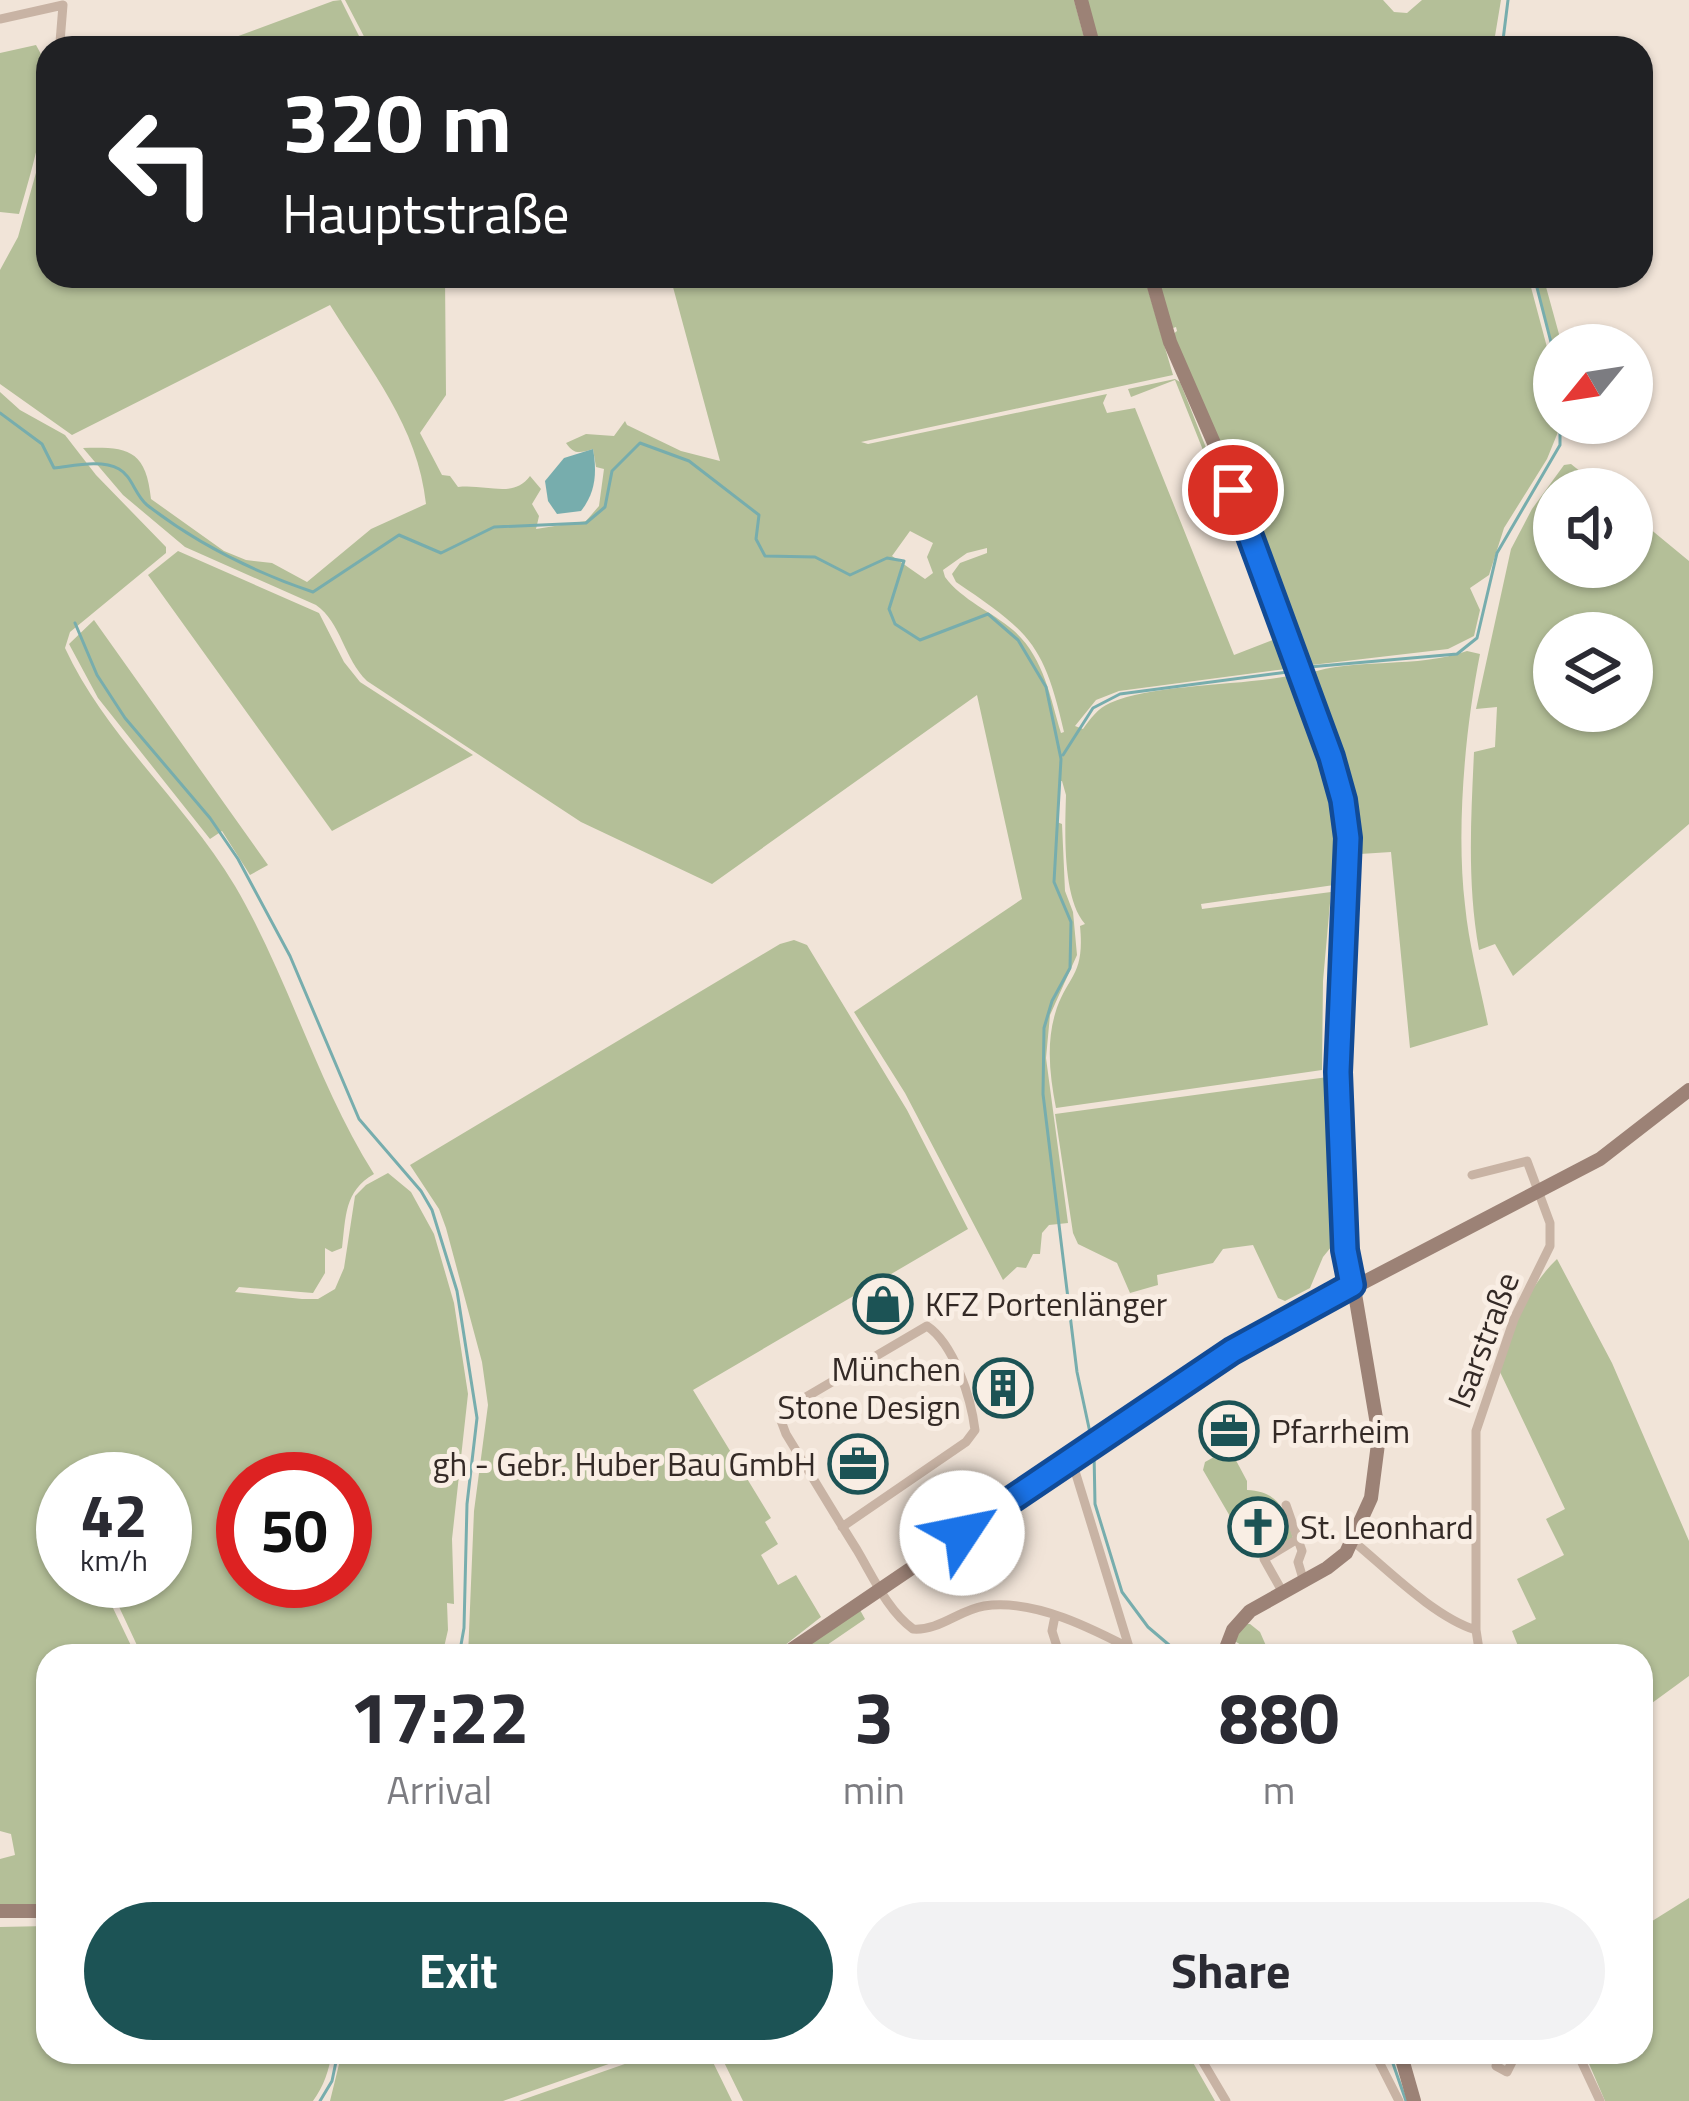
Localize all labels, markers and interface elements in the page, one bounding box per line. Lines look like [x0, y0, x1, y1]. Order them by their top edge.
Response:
text: 320 m [282, 57, 512, 185]
icon: left [84, 84, 240, 240]
text: Hauptstraße [282, 172, 570, 254]
north arrow [1533, 324, 1653, 444]
map controls [1533, 324, 1653, 732]
pin [1182, 439, 1284, 541]
icon: arrive [1200, 457, 1266, 523]
button: sound [1533, 468, 1653, 588]
button: layers [1533, 612, 1653, 732]
street label: Isarstraße [1434, 1265, 1532, 1415]
shop icon: KFZ Portenlänger [852, 1273, 914, 1335]
place label: KFZ Portenlänger [925, 1279, 1167, 1329]
place label: München Stone Design [778, 1344, 961, 1432]
building icon: München Stone Design [972, 1357, 1034, 1419]
office icon: Pfarrheim [1198, 1400, 1260, 1462]
place label: Pfarrheim [1271, 1406, 1410, 1456]
office icon: gh - Gebr. Huber Bau GmbH [827, 1433, 889, 1495]
place label: gh - Gebr. Huber Bau GmbH [432, 1439, 816, 1489]
speed limit sign: 50 [216, 1452, 372, 1608]
text: 42 [80, 1469, 148, 1560]
position arrow [899, 1470, 1025, 1596]
church icon: St. Leonhard [1227, 1496, 1289, 1558]
place label: St. Leonhard [1300, 1502, 1474, 1552]
text: km/h [80, 1537, 148, 1583]
text: 17:22 [350, 1661, 529, 1771]
text: 3 [854, 1661, 894, 1771]
text: 880 [1218, 1661, 1339, 1771]
text: Arrival [387, 1760, 492, 1819]
text: min [843, 1760, 905, 1819]
text: m [1263, 1760, 1295, 1819]
button: Exit [84, 1902, 833, 2040]
button: Share [857, 1902, 1605, 2040]

